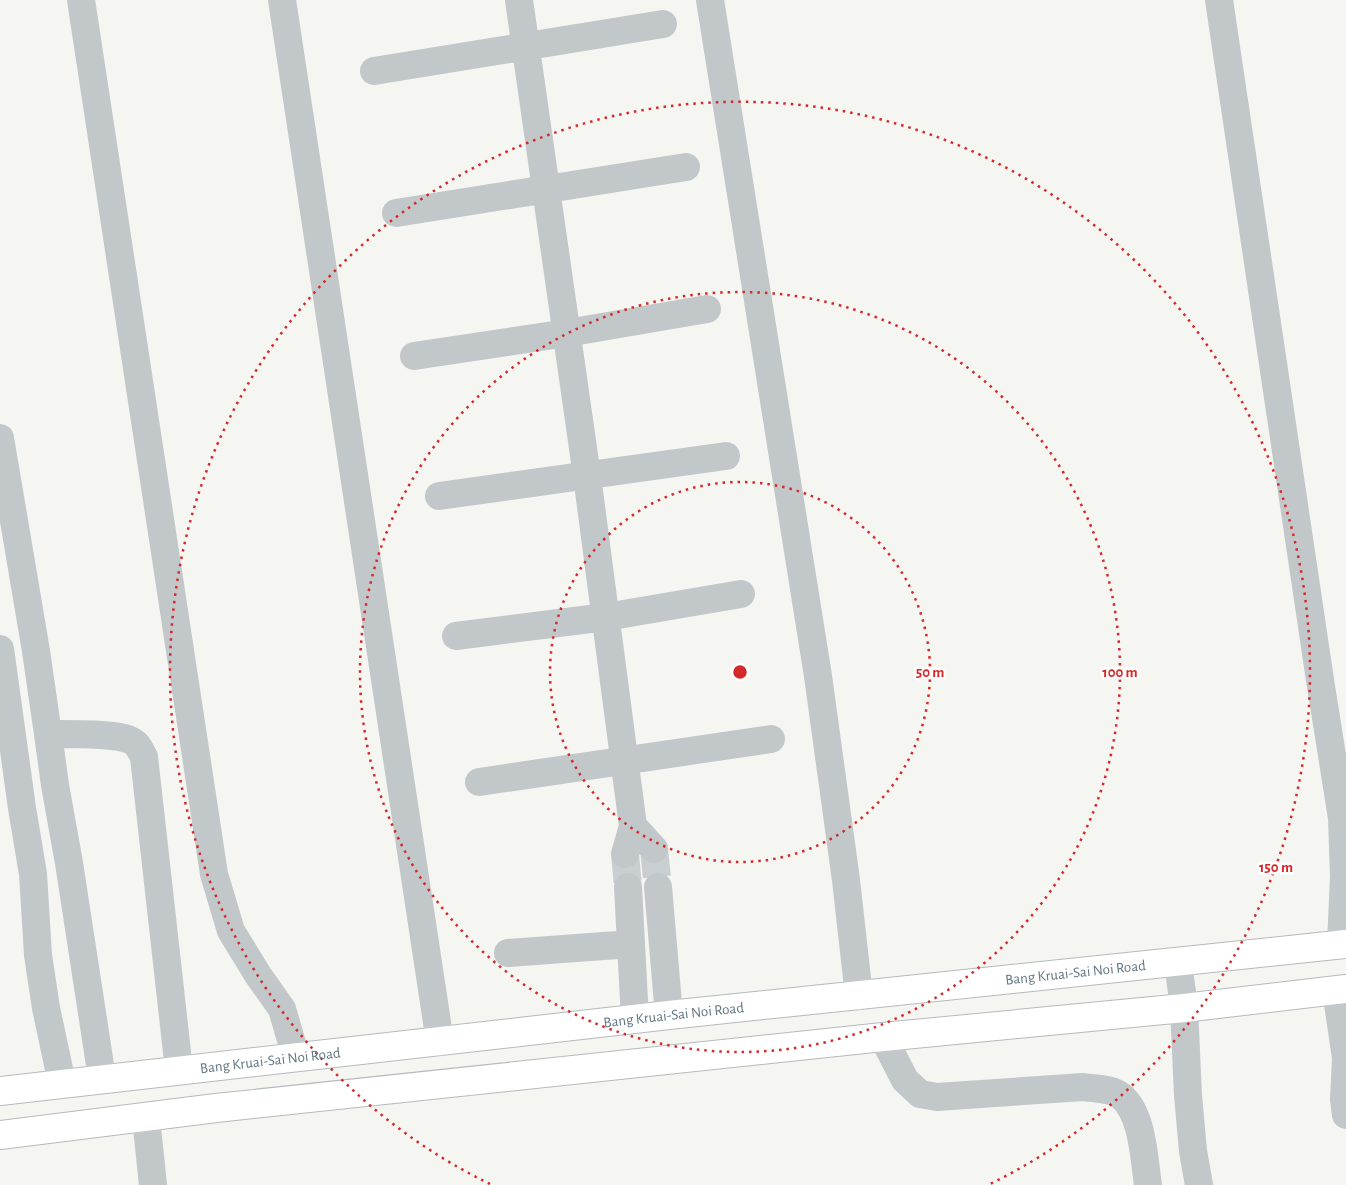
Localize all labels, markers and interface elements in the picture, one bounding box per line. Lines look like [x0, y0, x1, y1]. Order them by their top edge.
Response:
centre of rings [731, 663, 749, 681]
text: 50 m [916, 665, 944, 680]
text: 100 m [1102, 665, 1138, 680]
text: 150 m [1259, 860, 1293, 875]
street label: Bang Kruai-Sai Noi Road [1004, 958, 1147, 988]
street label: Bang Kruai-Sai Noi Road [603, 1000, 745, 1030]
street label: Bang Kruai-Sai Noi Road [199, 1045, 342, 1076]

